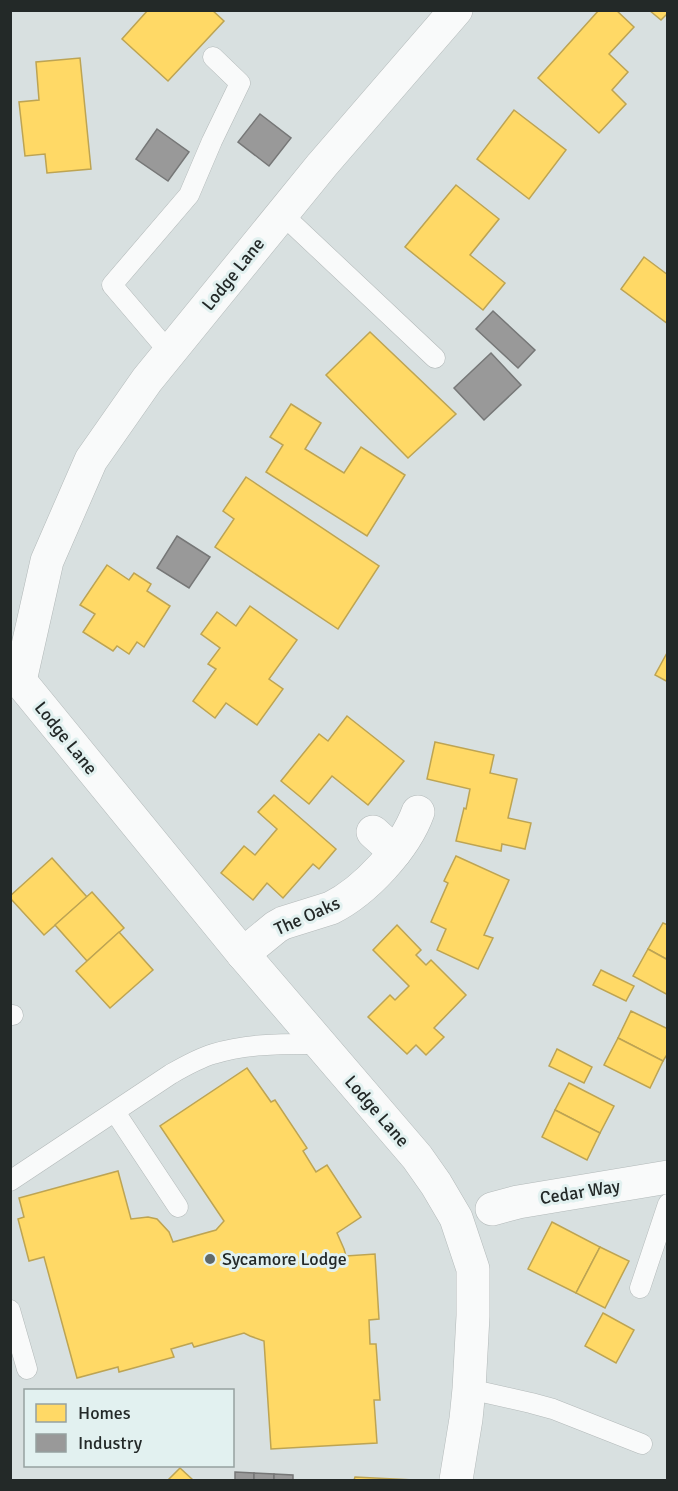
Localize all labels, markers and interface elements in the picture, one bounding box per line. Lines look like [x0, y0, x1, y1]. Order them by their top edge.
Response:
street label: Lodge Lane [197, 233, 269, 315]
street label: Lodge Lane [30, 697, 102, 779]
street label: The Oaks [271, 892, 343, 940]
street label: Lodge Lane [340, 1071, 414, 1151]
street label: Cedar Way [538, 1175, 622, 1209]
place label: Sycamore Lodge [222, 1248, 347, 1270]
marker: Sycamore Lodge [203, 1252, 217, 1266]
legend [24, 1389, 234, 1467]
text: Homes [78, 1402, 131, 1424]
text: Industry [78, 1432, 143, 1454]

